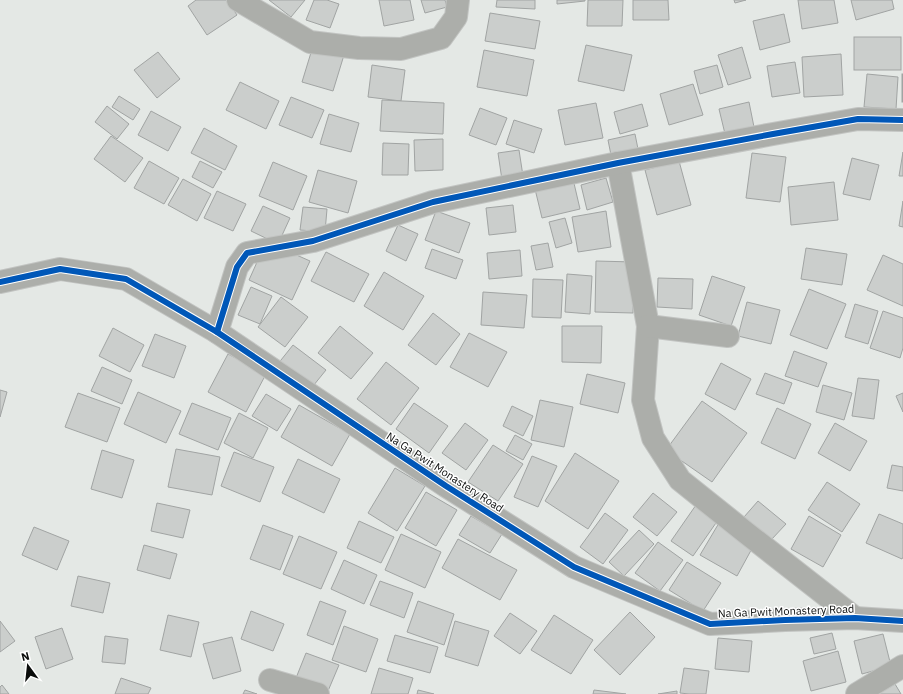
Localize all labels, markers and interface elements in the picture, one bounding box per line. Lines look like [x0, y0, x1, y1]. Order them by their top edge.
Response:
street label: Na Ga Pwit Monastery Road [384, 429, 506, 515]
street label: Na Ga Pwit Monastery Road [717, 602, 855, 620]
north arrow [8, 646, 48, 686]
text: N [20, 649, 31, 664]

